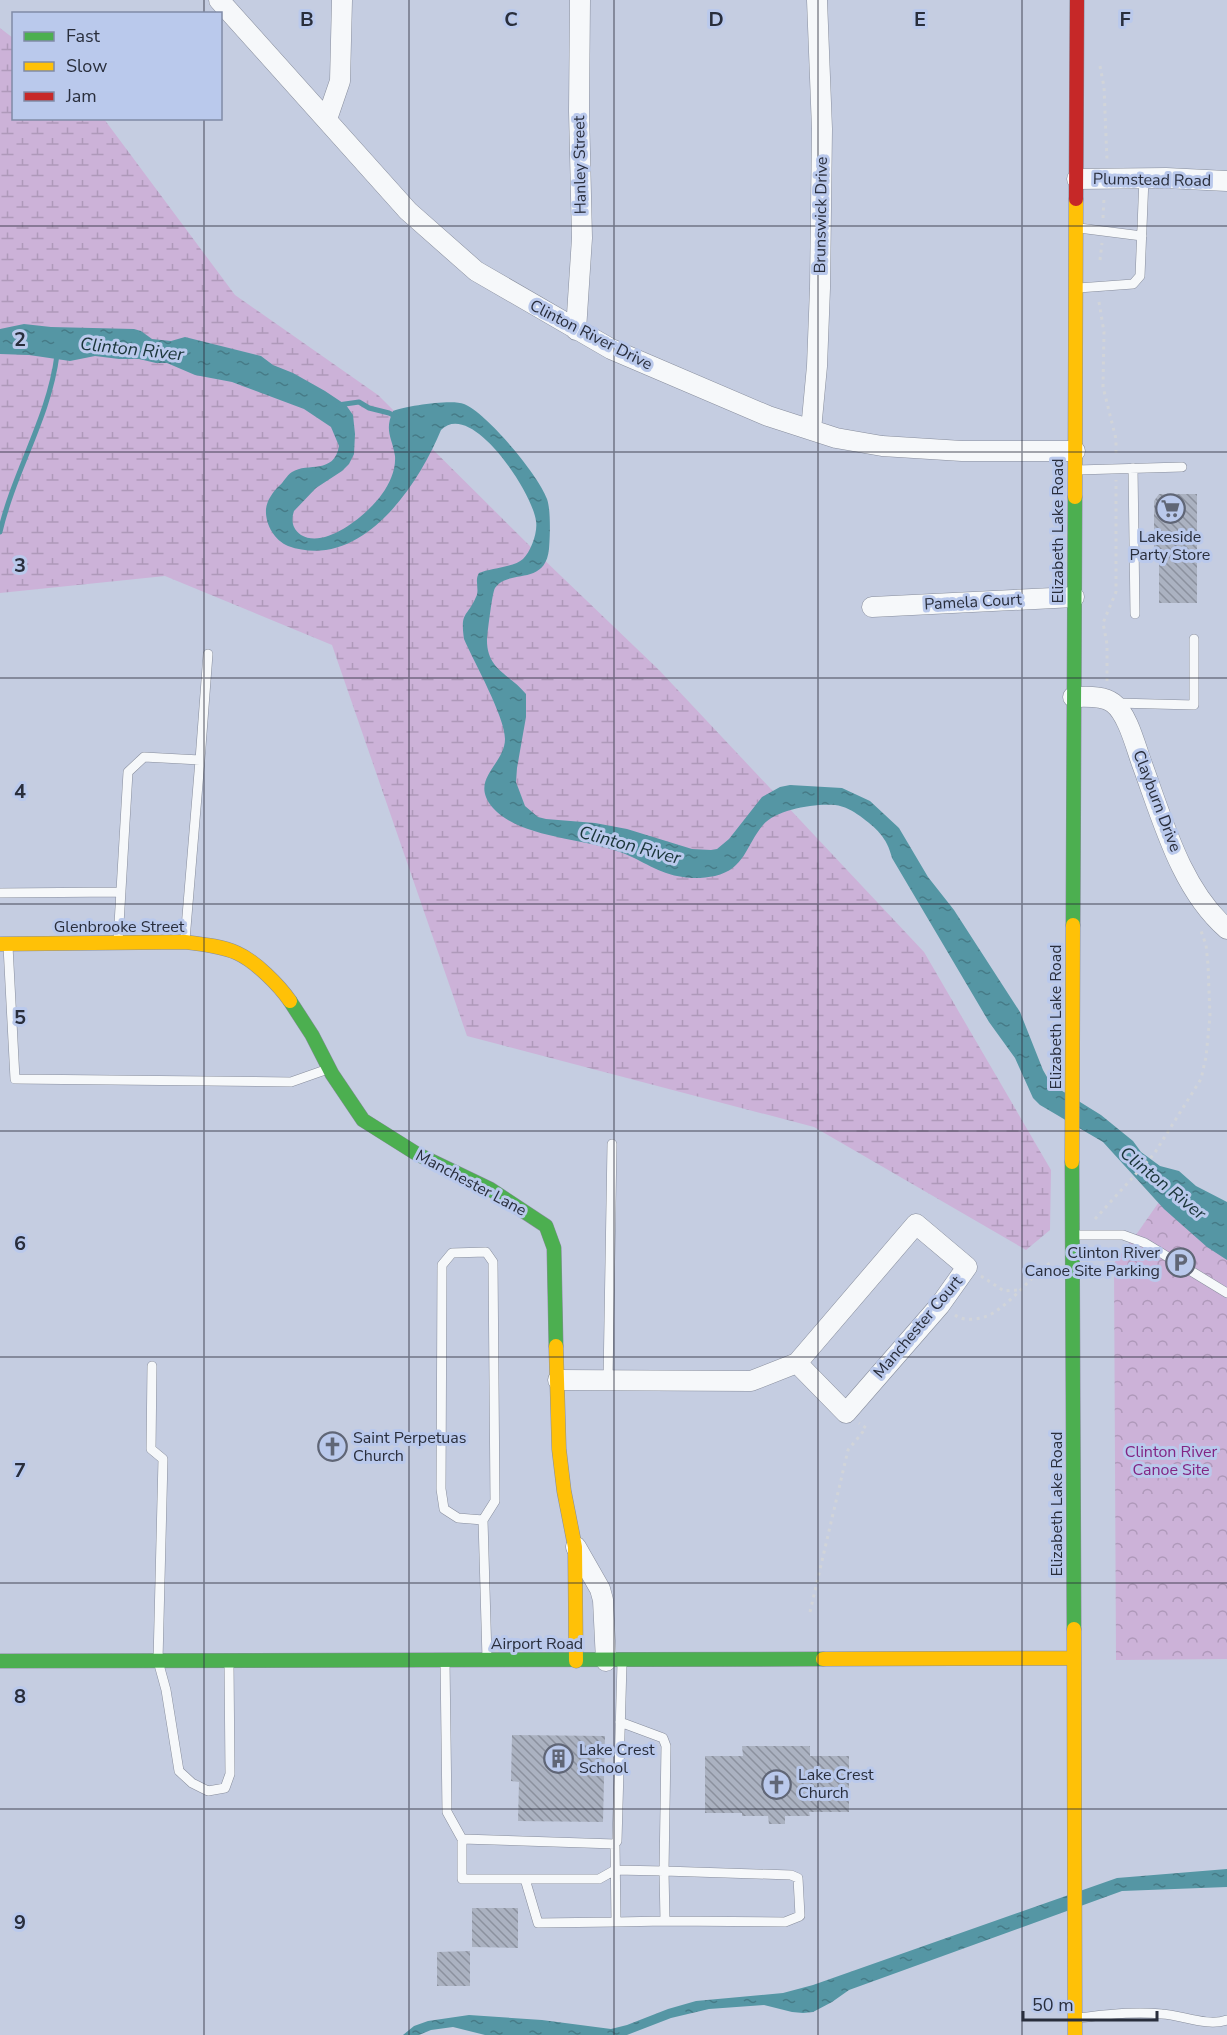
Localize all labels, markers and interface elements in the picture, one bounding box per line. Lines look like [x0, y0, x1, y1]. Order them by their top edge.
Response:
text: B [300, 6, 314, 33]
text: C [504, 6, 518, 33]
text: D [708, 6, 724, 33]
text: E [914, 6, 926, 33]
text: F [1119, 6, 1131, 33]
legend [12, 12, 222, 120]
text: Fast [66, 24, 101, 48]
text: Slow [66, 54, 107, 78]
text: Jam [65, 84, 97, 108]
street label: Hanley Street [568, 115, 592, 215]
street label: Brunswick Drive [809, 156, 833, 274]
street label: Plumstead Road [1093, 168, 1211, 192]
street label: Clinton River Drive [526, 295, 656, 375]
text: 2 [14, 326, 26, 353]
water label: Clinton River [79, 332, 186, 366]
street label: Elizabeth Lake Road [1047, 458, 1069, 604]
supermarket icon: Lakeside Party Store [1154, 493, 1186, 525]
place label: Lakeside Party Store [1130, 526, 1210, 566]
text: 3 [14, 552, 26, 579]
street label: Pamela Court [924, 588, 1023, 616]
street label: Clayburn Drive [1128, 747, 1186, 855]
text: 4 [14, 778, 26, 805]
water label: Clinton River [577, 820, 684, 870]
street label: Glenbrooke Street [54, 916, 185, 938]
street label: Elizabeth Lake Road [1045, 944, 1067, 1090]
text: 5 [14, 1004, 26, 1031]
water label: Clinton River [1115, 1141, 1212, 1225]
street label: Manchester Lane [412, 1145, 530, 1221]
text: 6 [14, 1230, 26, 1257]
place label: Clinton River Canoe Site Parking [1025, 1242, 1160, 1282]
parking icon: Clinton River Canoe Site Parking [1165, 1246, 1197, 1278]
street label: Manchester Court [869, 1271, 968, 1383]
place label: Saint Perpetuas Church [353, 1427, 466, 1467]
church icon: Saint Perpetuas Church [316, 1431, 348, 1463]
street label: Elizabeth Lake Road [1046, 1431, 1068, 1577]
park label: Clinton River Canoe Site [1125, 1441, 1218, 1481]
text: 7 [14, 1457, 26, 1484]
street label: Airport Road [491, 1633, 583, 1655]
text: 8 [14, 1683, 26, 1710]
place label: Lake Crest School [579, 1739, 655, 1779]
building icon: Lake Crest School [542, 1743, 574, 1775]
place label: Lake Crest Church [798, 1764, 874, 1804]
church icon: Lake Crest Church [761, 1768, 793, 1800]
text: 9 [14, 1909, 26, 1936]
scale bar [1023, 1984, 1156, 2022]
text: 50 m [1032, 1993, 1074, 2017]

